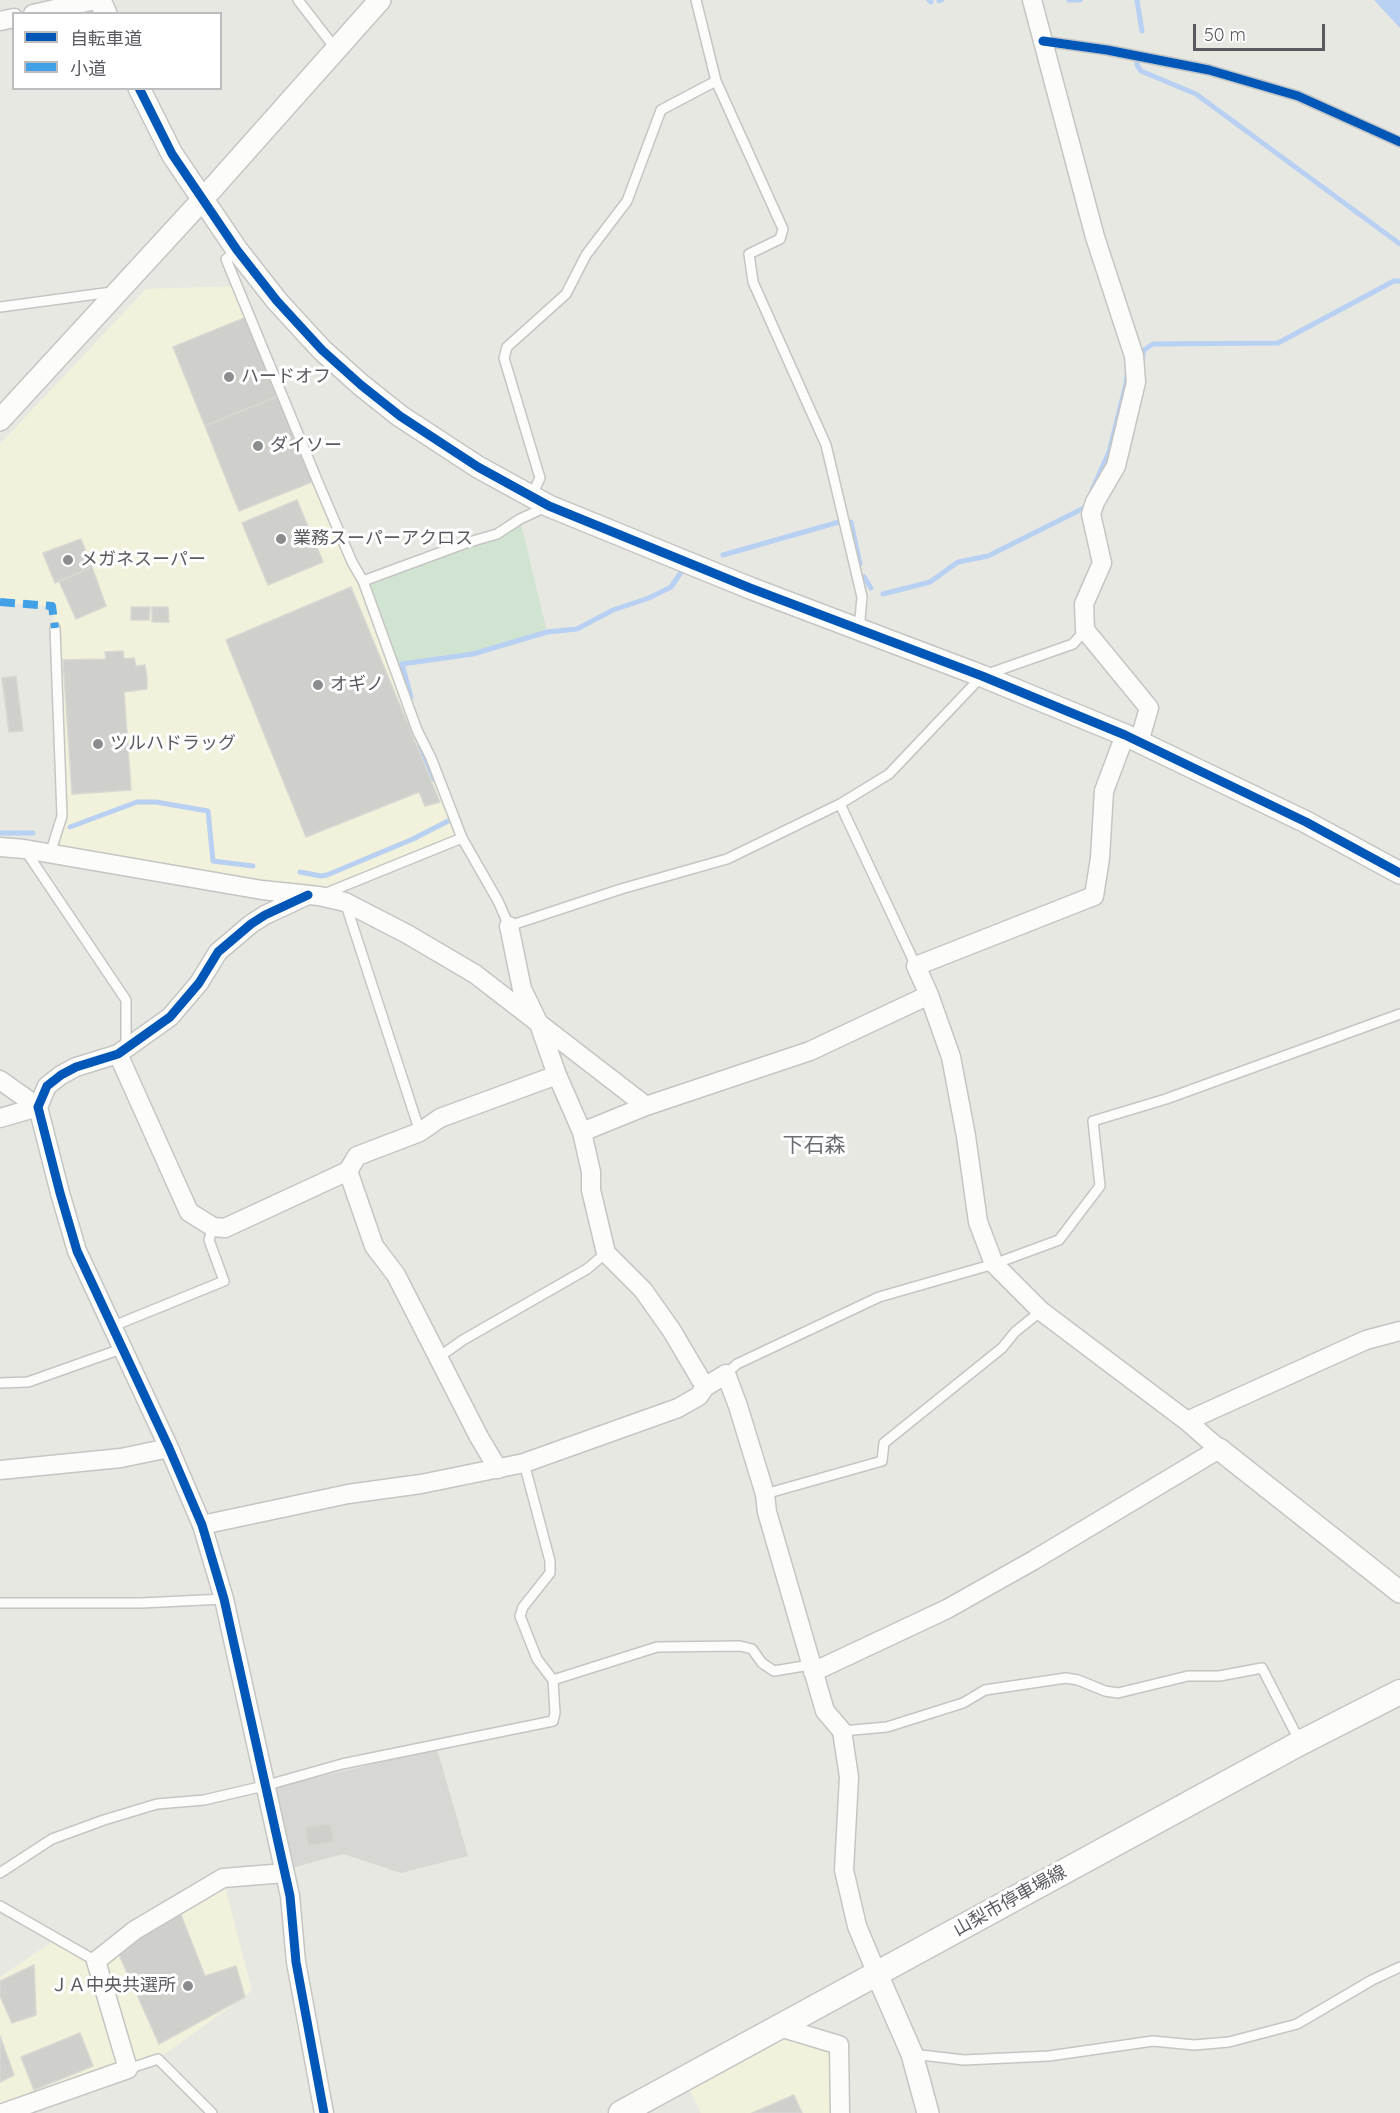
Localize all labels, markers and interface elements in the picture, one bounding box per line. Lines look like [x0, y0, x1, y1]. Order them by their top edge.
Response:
legend [12, 12, 222, 90]
scale bar [1196, 12, 1328, 50]
text: 50 m [1204, 23, 1246, 46]
text: 自転車道 [70, 27, 142, 50]
text: 小道 [70, 57, 106, 80]
place label: ハードオフ [241, 366, 331, 388]
marker: ハードオフ [222, 370, 236, 384]
place label: ダイソー [270, 435, 342, 457]
marker: ダイソー [251, 439, 265, 453]
place label: 業務スーパーアクロス [293, 528, 473, 550]
marker: 業務スーパーアクロス [274, 532, 288, 546]
place label: メガネスーパー [80, 549, 206, 571]
marker: メガネスーパー [61, 553, 75, 567]
place label: オギノ [330, 674, 384, 696]
marker: オギノ [311, 678, 325, 692]
place label: ツルハドラッグ [110, 733, 236, 755]
marker: ツルハドラッグ [91, 737, 105, 751]
district label: 下石森 [783, 1133, 845, 1159]
street label: 山梨市停車場線 [950, 1861, 1070, 1941]
place label: ＪＡ中央共選所 [50, 1975, 176, 1997]
marker: ＪＡ中央共選所 [181, 1979, 195, 1993]

